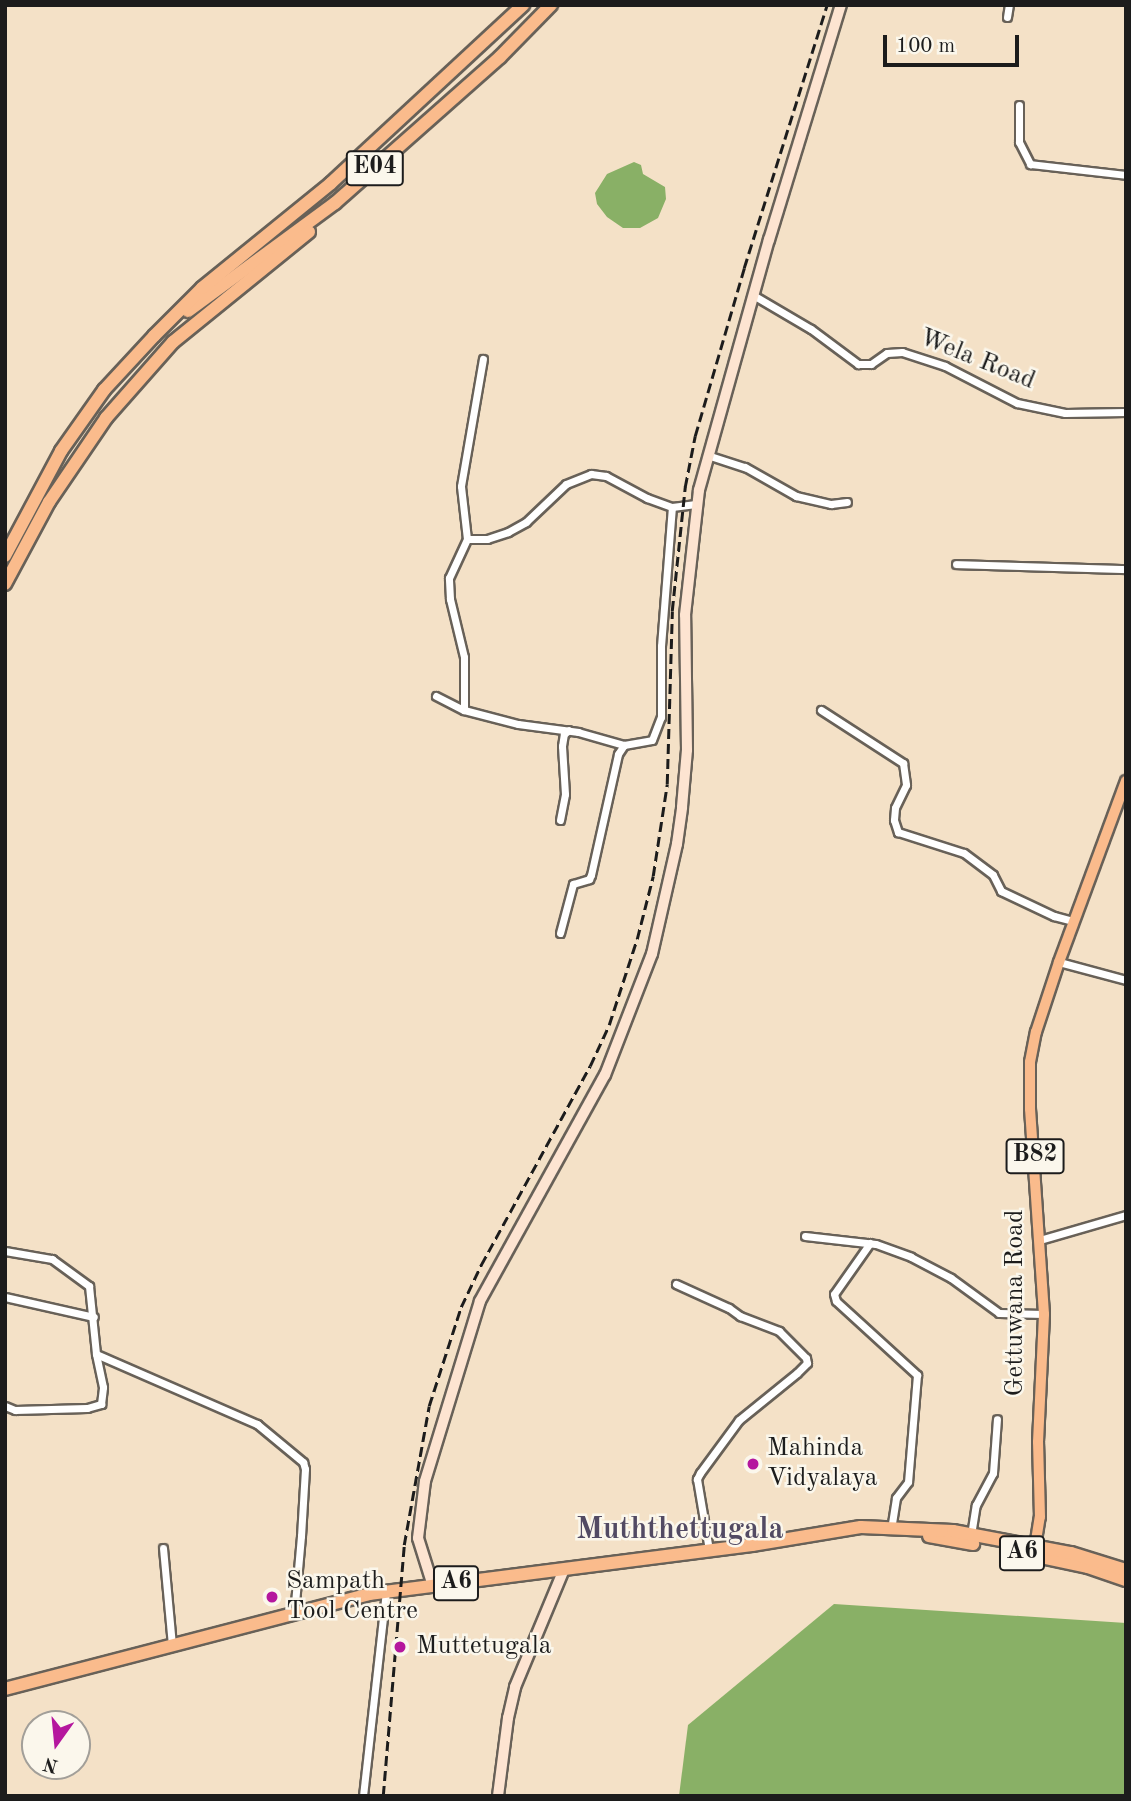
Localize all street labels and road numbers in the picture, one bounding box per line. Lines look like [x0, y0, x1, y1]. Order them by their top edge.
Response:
road number: E04 [345, 148, 405, 188]
street label: Wela Road [914, 323, 1040, 397]
road number: B82 [1005, 1136, 1065, 1176]
street label: Gettuwana Road [1000, 1209, 1032, 1397]
road number: A6 [998, 1532, 1046, 1574]
road number: A6 [432, 1562, 480, 1604]

